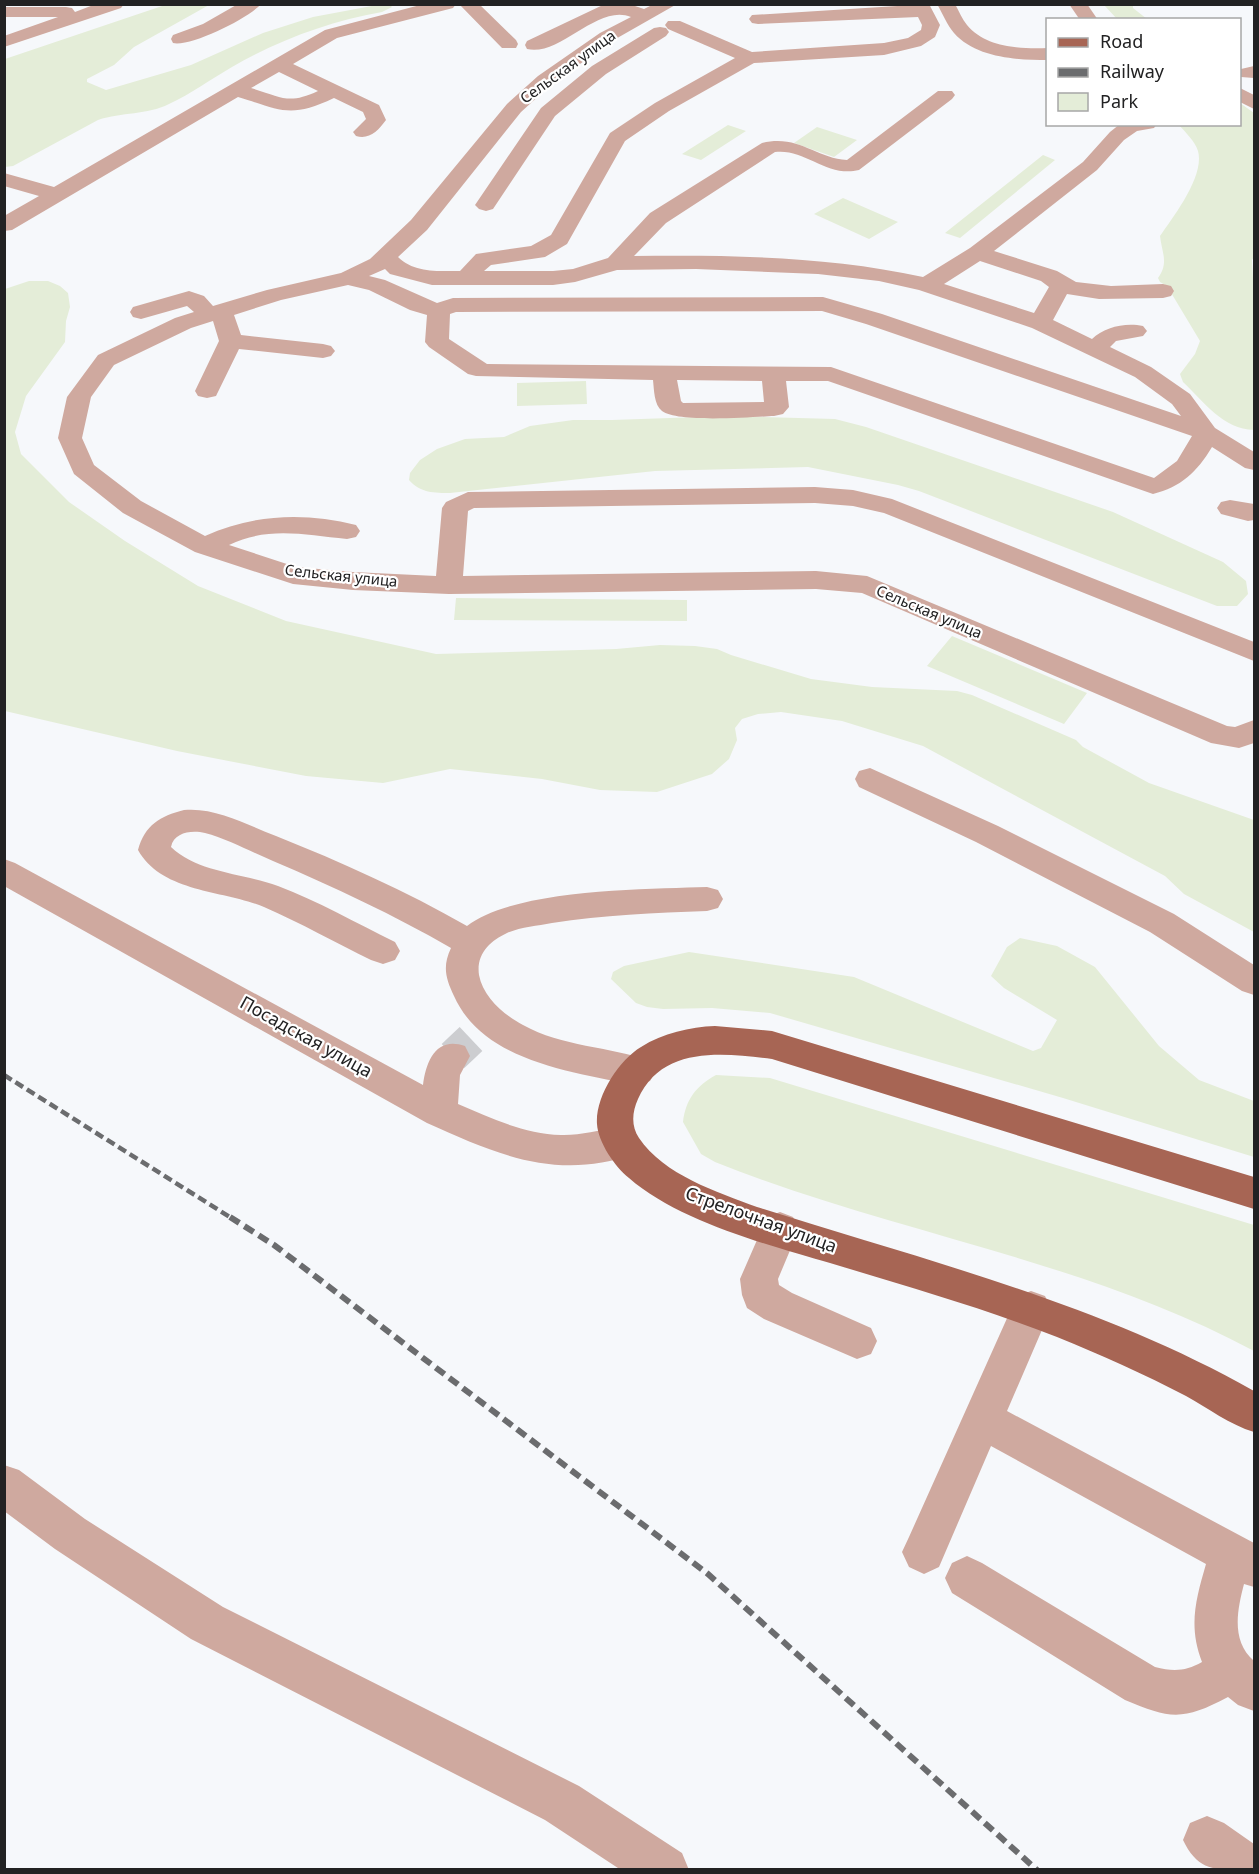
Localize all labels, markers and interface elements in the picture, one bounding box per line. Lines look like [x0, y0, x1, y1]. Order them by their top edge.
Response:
legend [1046, 18, 1241, 126]
street label: Сельская улица [516, 25, 619, 108]
text: Road [1100, 29, 1143, 53]
text: Railway [1100, 59, 1165, 83]
text: Park [1100, 89, 1138, 113]
street label: Сельская улица [284, 559, 399, 591]
street label: Сельская улица [873, 580, 985, 642]
street label: Посадская улица [236, 990, 377, 1082]
street label: Стрелочная улица [682, 1180, 840, 1258]

